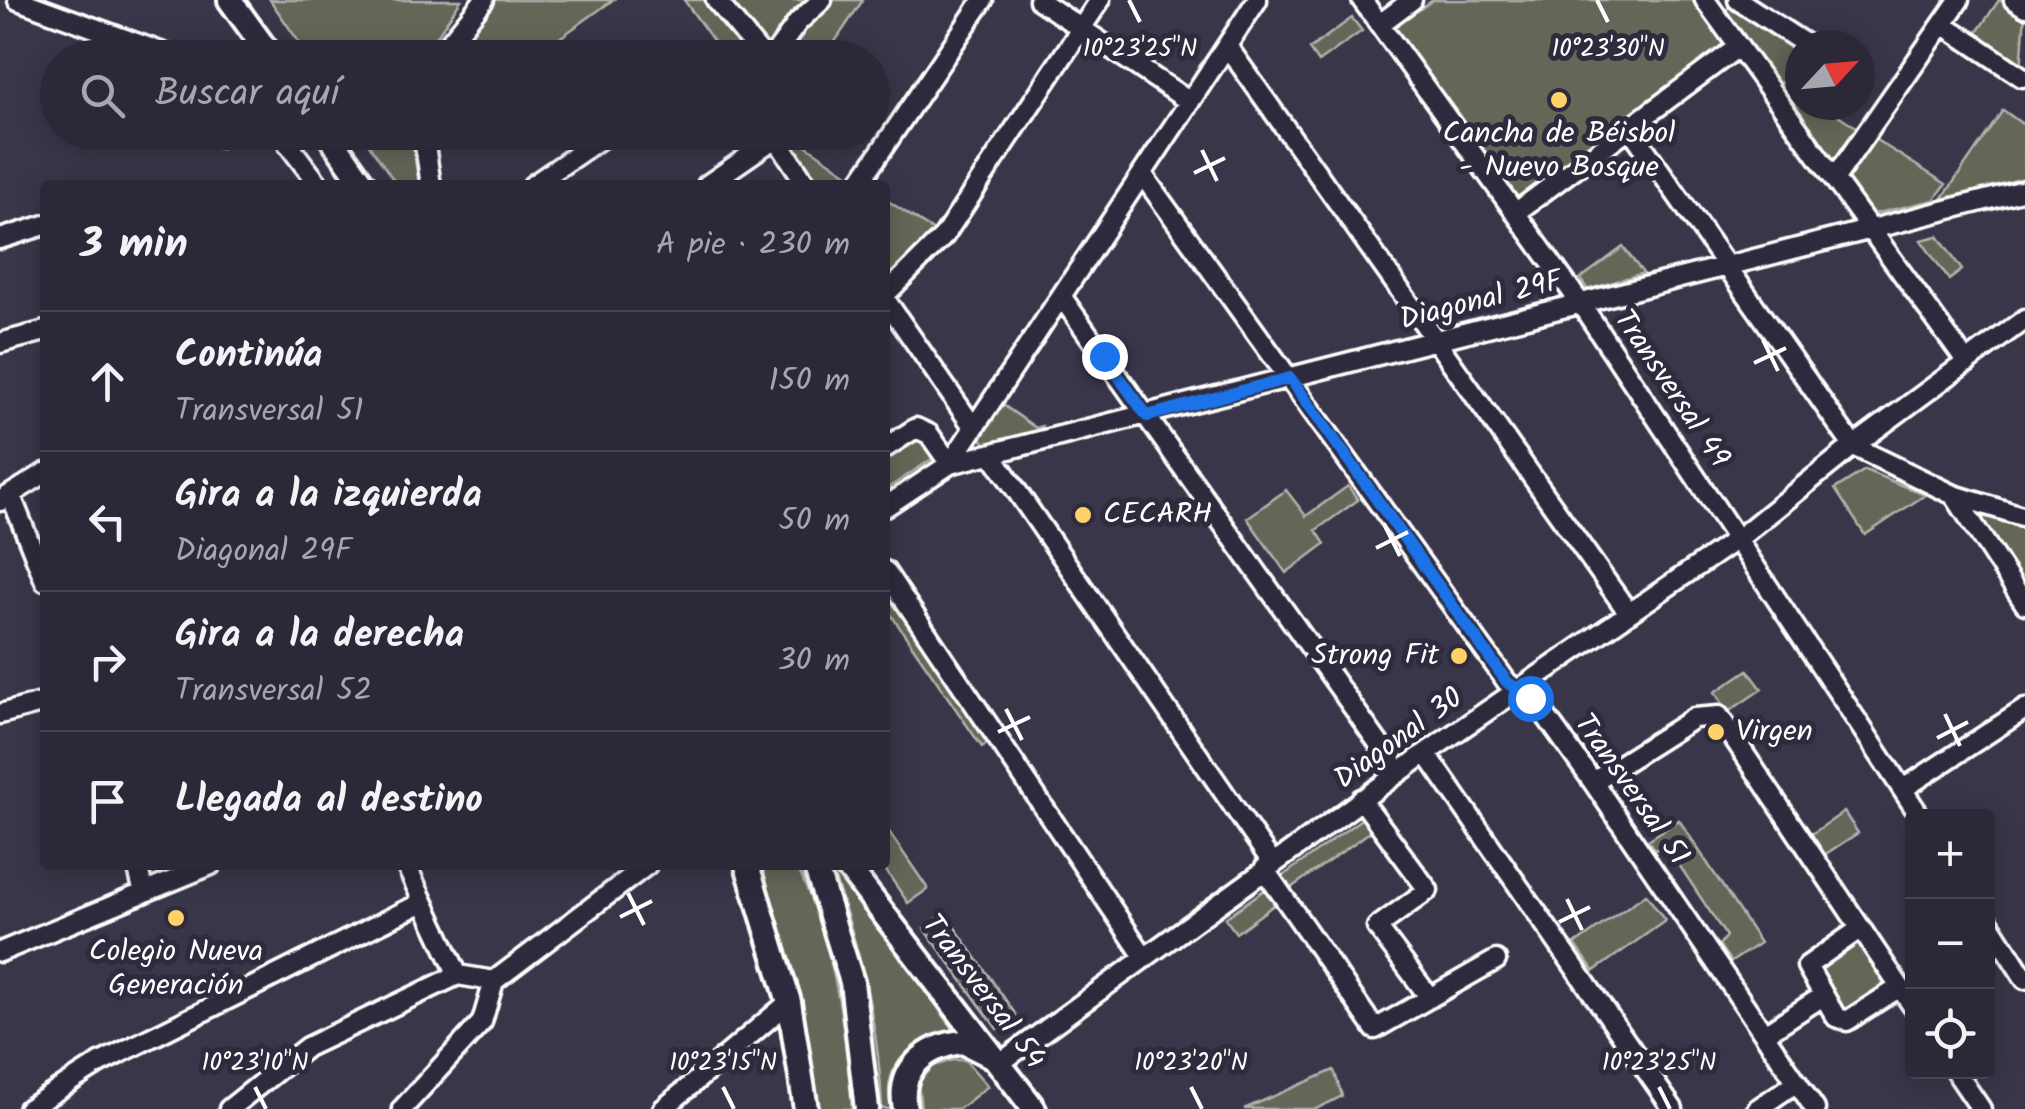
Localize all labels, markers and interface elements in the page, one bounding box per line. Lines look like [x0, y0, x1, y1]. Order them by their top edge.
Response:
text: 10°23'25"N [1083, 29, 1197, 69]
text: 10°23'30"N [1551, 29, 1665, 69]
north arrow [1785, 30, 1875, 120]
search box [40, 40, 890, 150]
text: Buscar aquí [155, 65, 339, 125]
icon: search [75, 68, 130, 123]
marker: Cancha de Béisbol - Nuevo Bosque [1548, 89, 1570, 111]
place label: Cancha de Béisbol - Nuevo Bosque [1443, 110, 1675, 192]
text: 3 min [80, 212, 188, 279]
text: A pie · 230 m [656, 220, 850, 271]
street label: Diagonal 29F [1395, 257, 1569, 344]
street label: Transversal 49 [1600, 300, 1742, 478]
text: Continúa [175, 326, 322, 386]
route end [1082, 334, 1128, 380]
icon: ahead [80, 354, 135, 409]
text: 150 m [768, 356, 850, 407]
text: Transversal 51 [175, 386, 363, 437]
text: Gira a la izquierda [175, 466, 482, 526]
place label: CECARH [1103, 491, 1212, 539]
icon: left [80, 494, 135, 549]
text: 50 m [779, 496, 850, 547]
marker: CECARH [1072, 504, 1094, 526]
text: Diagonal 29F [175, 526, 352, 577]
text: Gira a la derecha [175, 606, 464, 666]
place label: Strong Fit [1311, 632, 1439, 680]
icon: right [80, 634, 135, 689]
text: 30 m [777, 636, 850, 687]
marker: Strong Fit [1448, 645, 1470, 667]
text: Transversal 52 [175, 666, 372, 717]
street label: Diagonal 30 [1324, 676, 1474, 802]
route start [1508, 676, 1554, 722]
street label: Transversal 51 [1561, 704, 1701, 876]
place label: Virgen [1736, 708, 1813, 756]
marker: Virgen [1705, 721, 1727, 743]
text: Llegada al destino [175, 771, 483, 831]
icon: arrive [80, 774, 135, 829]
map controls [1905, 809, 1995, 1079]
button: + [1905, 809, 1995, 899]
button: − [1905, 899, 1995, 989]
street label: Transversal 54 [909, 904, 1057, 1080]
marker: Colegio Nueva Generación [165, 907, 187, 929]
place label: Colegio Nueva Generación [89, 928, 263, 1010]
button: locate [1905, 989, 1995, 1079]
text: 10°23'10"N [202, 1043, 308, 1083]
text: 10°23'15"N [669, 1043, 777, 1083]
text: 10°23'20"N [1134, 1043, 1248, 1083]
text: 10°23'25"N [1602, 1043, 1716, 1083]

